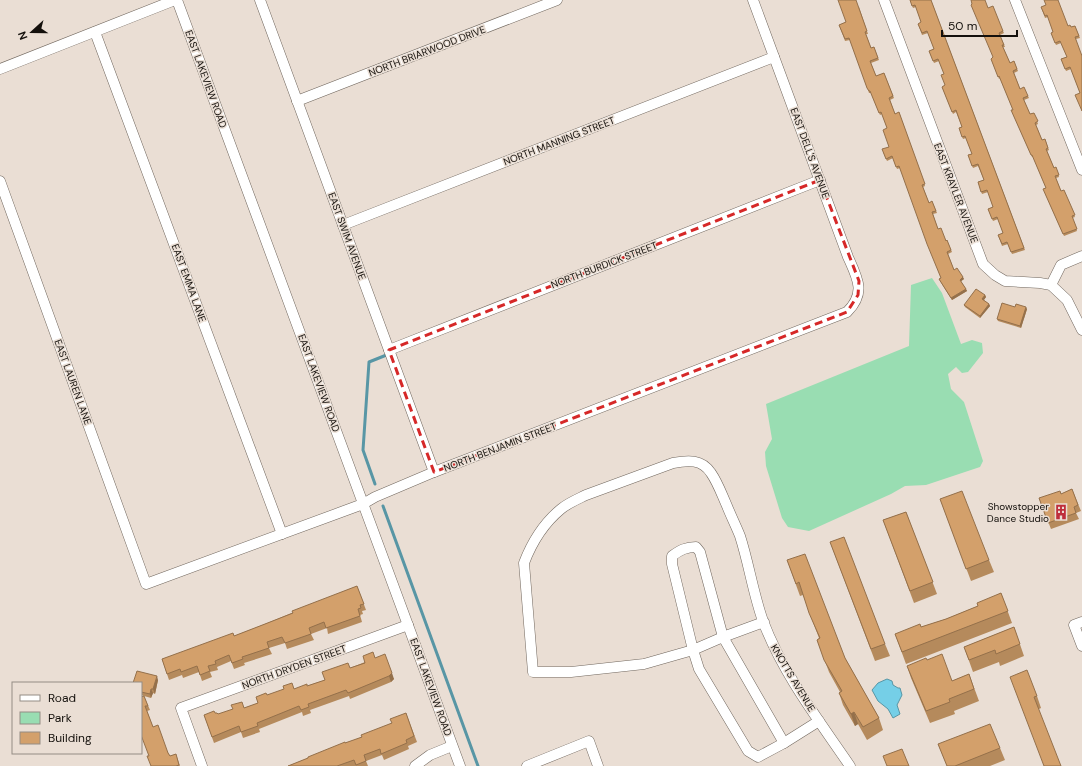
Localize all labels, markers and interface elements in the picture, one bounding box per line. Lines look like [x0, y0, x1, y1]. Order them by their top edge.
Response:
north arrow [12, 12, 52, 52]
scale bar [942, 12, 1017, 38]
text: 50 m [948, 18, 977, 34]
street label: NORTH BRIARWOOD DRIVE [367, 23, 488, 79]
street label: EAST LAKEVIEW ROAD [182, 28, 230, 130]
text: N [15, 29, 31, 42]
street label: EAST DELL'S AVENUE [788, 106, 833, 201]
street label: NORTH MANNING STREET [502, 114, 617, 168]
street label: EAST KRAYLER AVENUE [931, 141, 981, 245]
street label: EAST SWIM AVENUE [325, 191, 369, 282]
street label: NORTH BURDICK STREET [549, 239, 660, 291]
street label: EAST EMMA LANE [169, 242, 209, 324]
street label: EAST LAKEVIEW ROAD [295, 332, 343, 434]
street label: EAST LAUREN LANE [52, 337, 95, 427]
street label: NORTH BENJAMIN STREET [442, 419, 559, 475]
place label: Showstopper Dance Studio [987, 500, 1049, 525]
building icon: Showstopper Dance Studio [1052, 503, 1070, 521]
street label: EAST LAKEVIEW ROAD [407, 636, 455, 738]
street label: NORTH DRYDEN STREET [240, 642, 348, 692]
street label: KNOTTS AVENUE [768, 642, 819, 715]
legend [12, 682, 142, 754]
text: Road [48, 690, 76, 706]
text: Park [48, 710, 72, 726]
text: Building [48, 730, 92, 746]

